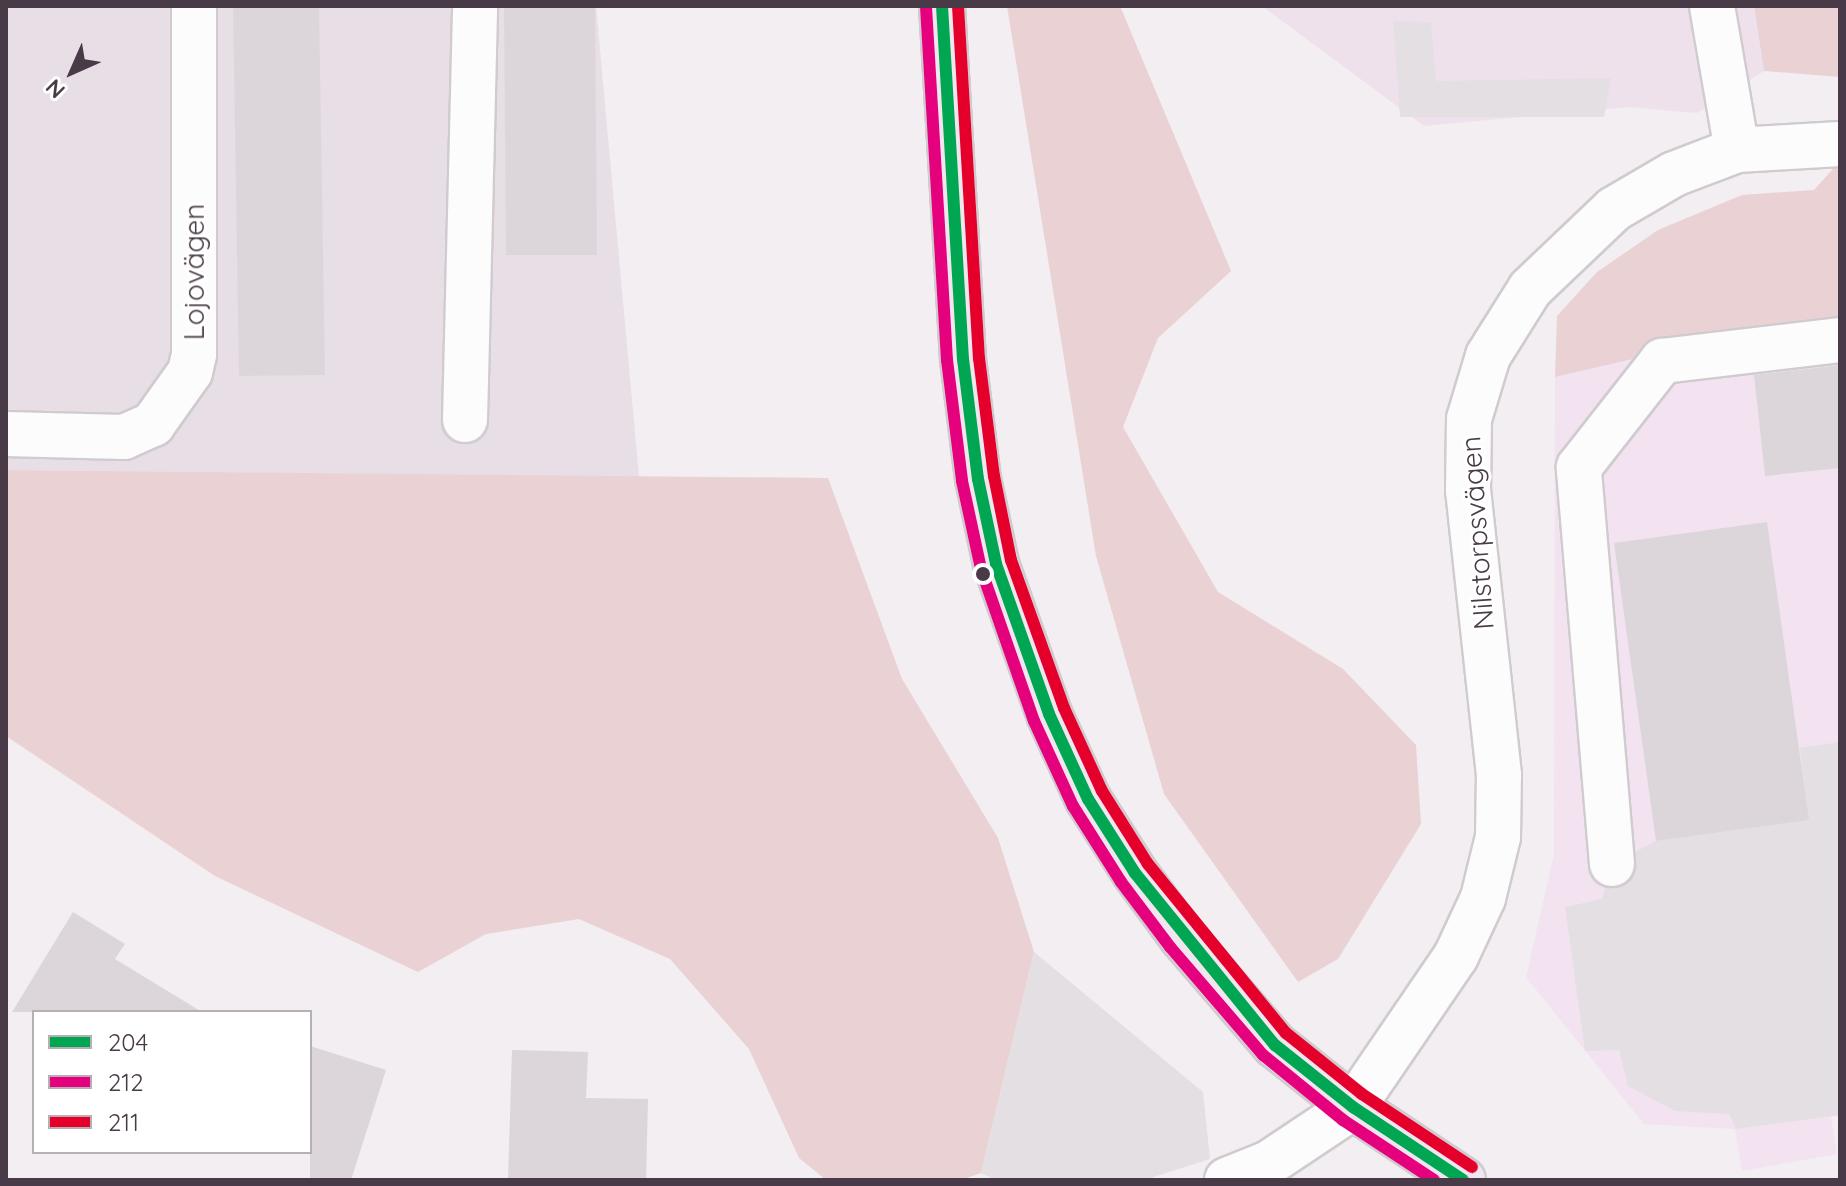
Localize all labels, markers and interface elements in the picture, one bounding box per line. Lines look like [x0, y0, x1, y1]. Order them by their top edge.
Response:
north arrow [32, 32, 112, 112]
text: N [39, 73, 71, 105]
street label: Lojovägen [177, 204, 211, 340]
street label: Nilstorpsvägen [1453, 435, 1501, 631]
unlabelled marker [975, 566, 991, 582]
legend [32, 1010, 312, 1154]
text: 204 [108, 1027, 148, 1057]
text: 212 [108, 1067, 143, 1097]
text: 211 [108, 1107, 139, 1137]

